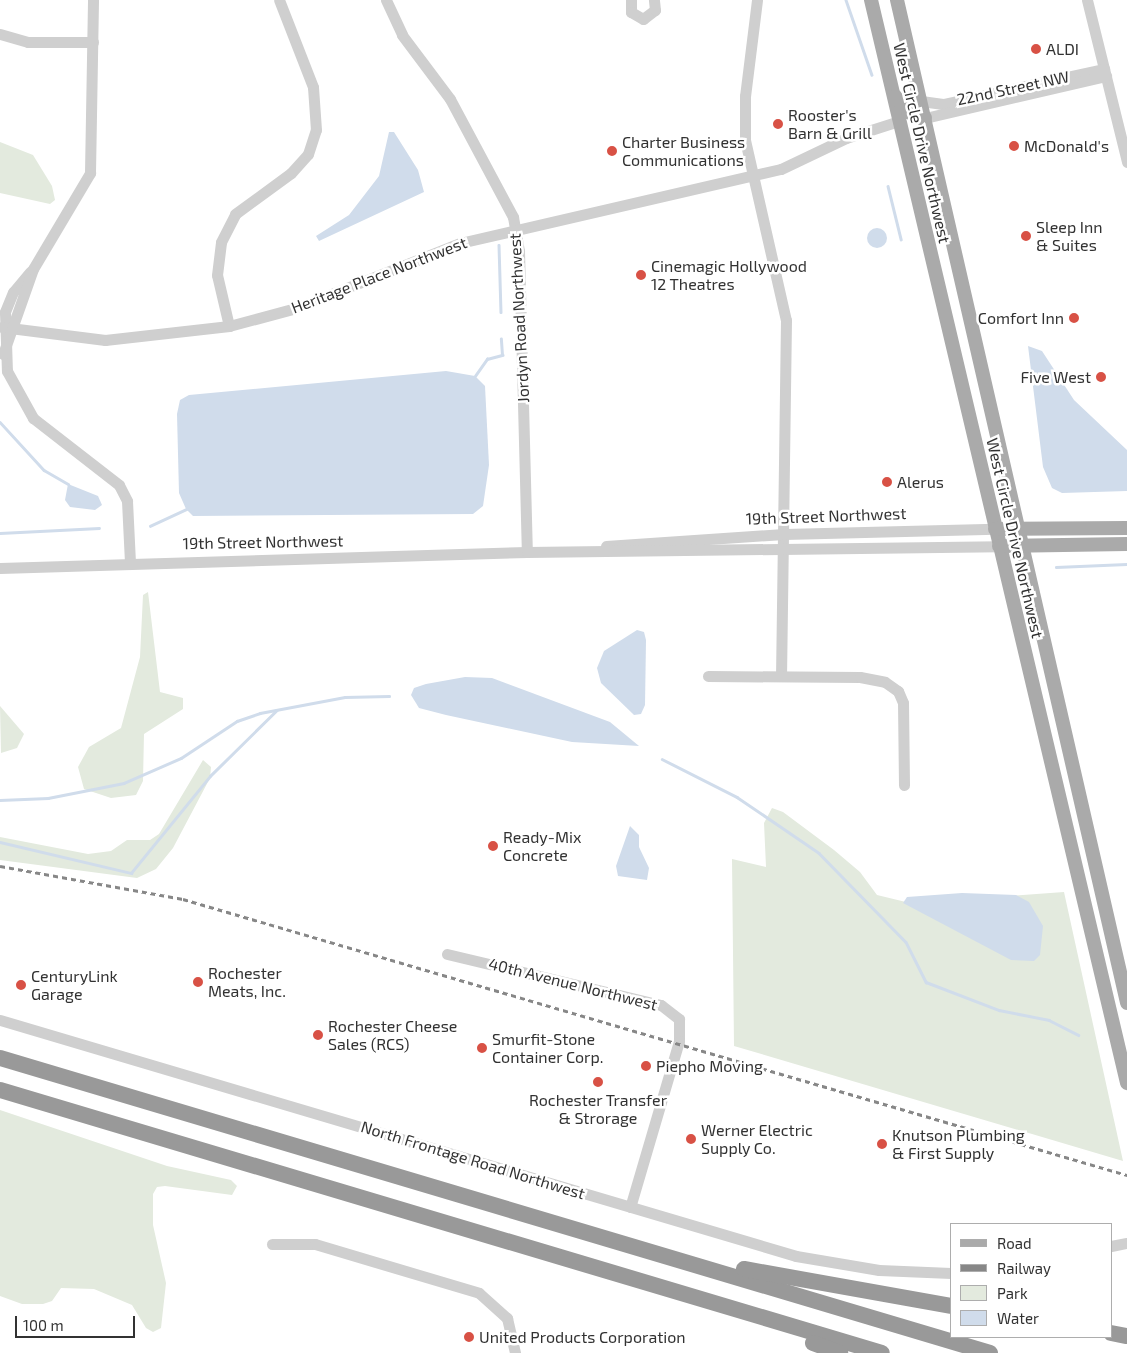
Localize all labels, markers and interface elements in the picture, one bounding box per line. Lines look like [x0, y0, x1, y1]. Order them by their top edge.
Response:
place label: ALDI [1046, 39, 1079, 59]
street label: West Circle Drive Northwest [890, 41, 954, 245]
marker: ALDI [1030, 43, 1042, 55]
street label: 22nd Street NW [955, 67, 1071, 109]
place label: Rooster's Barn & Grill [788, 105, 872, 143]
marker: Rooster's Barn & Grill [772, 118, 784, 130]
place label: Charter Business Communications [622, 132, 746, 170]
place label: McDonald's [1024, 136, 1109, 156]
marker: McDonald's [1008, 140, 1020, 152]
marker: Charter Business Communications [606, 145, 618, 157]
place label: Sleep Inn & Suites [1036, 217, 1103, 255]
marker: Sleep Inn & Suites [1020, 230, 1032, 242]
street label: Heritage Place Northwest [288, 233, 470, 317]
street label: Jordyn Road Northwest [505, 233, 533, 403]
place label: Cinemagic Hollywood 12 Theatres [651, 256, 807, 294]
marker: Cinemagic Hollywood 12 Theatres [635, 269, 647, 281]
place label: Comfort Inn [978, 308, 1064, 328]
marker: Comfort Inn [1068, 312, 1080, 324]
place label: Five West [1020, 367, 1091, 387]
marker: Five West [1095, 371, 1107, 383]
street label: West Circle Drive Northwest [983, 436, 1047, 640]
place label: Alerus [897, 472, 944, 492]
marker: Alerus [881, 476, 893, 488]
street label: 19th Street Northwest [745, 504, 907, 528]
street label: 19th Street Northwest [183, 531, 343, 553]
place label: Ready-Mix Concrete [503, 827, 581, 865]
marker: Ready-Mix Concrete [487, 840, 499, 852]
street label: 40th Avenue Northwest [486, 954, 660, 1014]
place label: Rochester Meats, Inc. [208, 963, 286, 1001]
place label: CenturyLink Garage [31, 966, 118, 1004]
marker: Rochester Meats, Inc. [192, 976, 204, 988]
marker: CenturyLink Garage [15, 979, 27, 991]
place label: Rochester Cheese Sales (RCS) [328, 1016, 458, 1054]
marker: Rochester Cheese Sales (RCS) [312, 1029, 324, 1041]
place label: Smurfit-Stone Container Corp. [492, 1029, 604, 1067]
marker: Smurfit-Stone Container Corp. [476, 1042, 488, 1054]
place label: Piepho Moving [656, 1056, 763, 1076]
marker: Piepho Moving [640, 1060, 652, 1072]
marker: Rochester Transfer & Strorage [592, 1076, 604, 1088]
place label: Rochester Transfer & Strorage [529, 1090, 667, 1128]
street label: North Frontage Road Northwest [359, 1117, 587, 1203]
place label: Werner Electric Supply Co. [701, 1120, 813, 1158]
place label: Knutson Plumbing & First Supply [892, 1125, 1025, 1163]
marker: Werner Electric Supply Co. [685, 1133, 697, 1145]
marker: Knutson Plumbing & First Supply [876, 1138, 888, 1150]
legend [950, 1223, 1112, 1338]
text: Road [997, 1234, 1032, 1252]
text: Railway [997, 1259, 1051, 1277]
text: Park [997, 1284, 1028, 1302]
scale bar [18, 1306, 138, 1338]
text: Water [997, 1309, 1039, 1327]
text: 100 m [23, 1316, 64, 1334]
place label: United Products Corporation [479, 1327, 686, 1347]
marker: United Products Corporation [463, 1331, 475, 1343]

